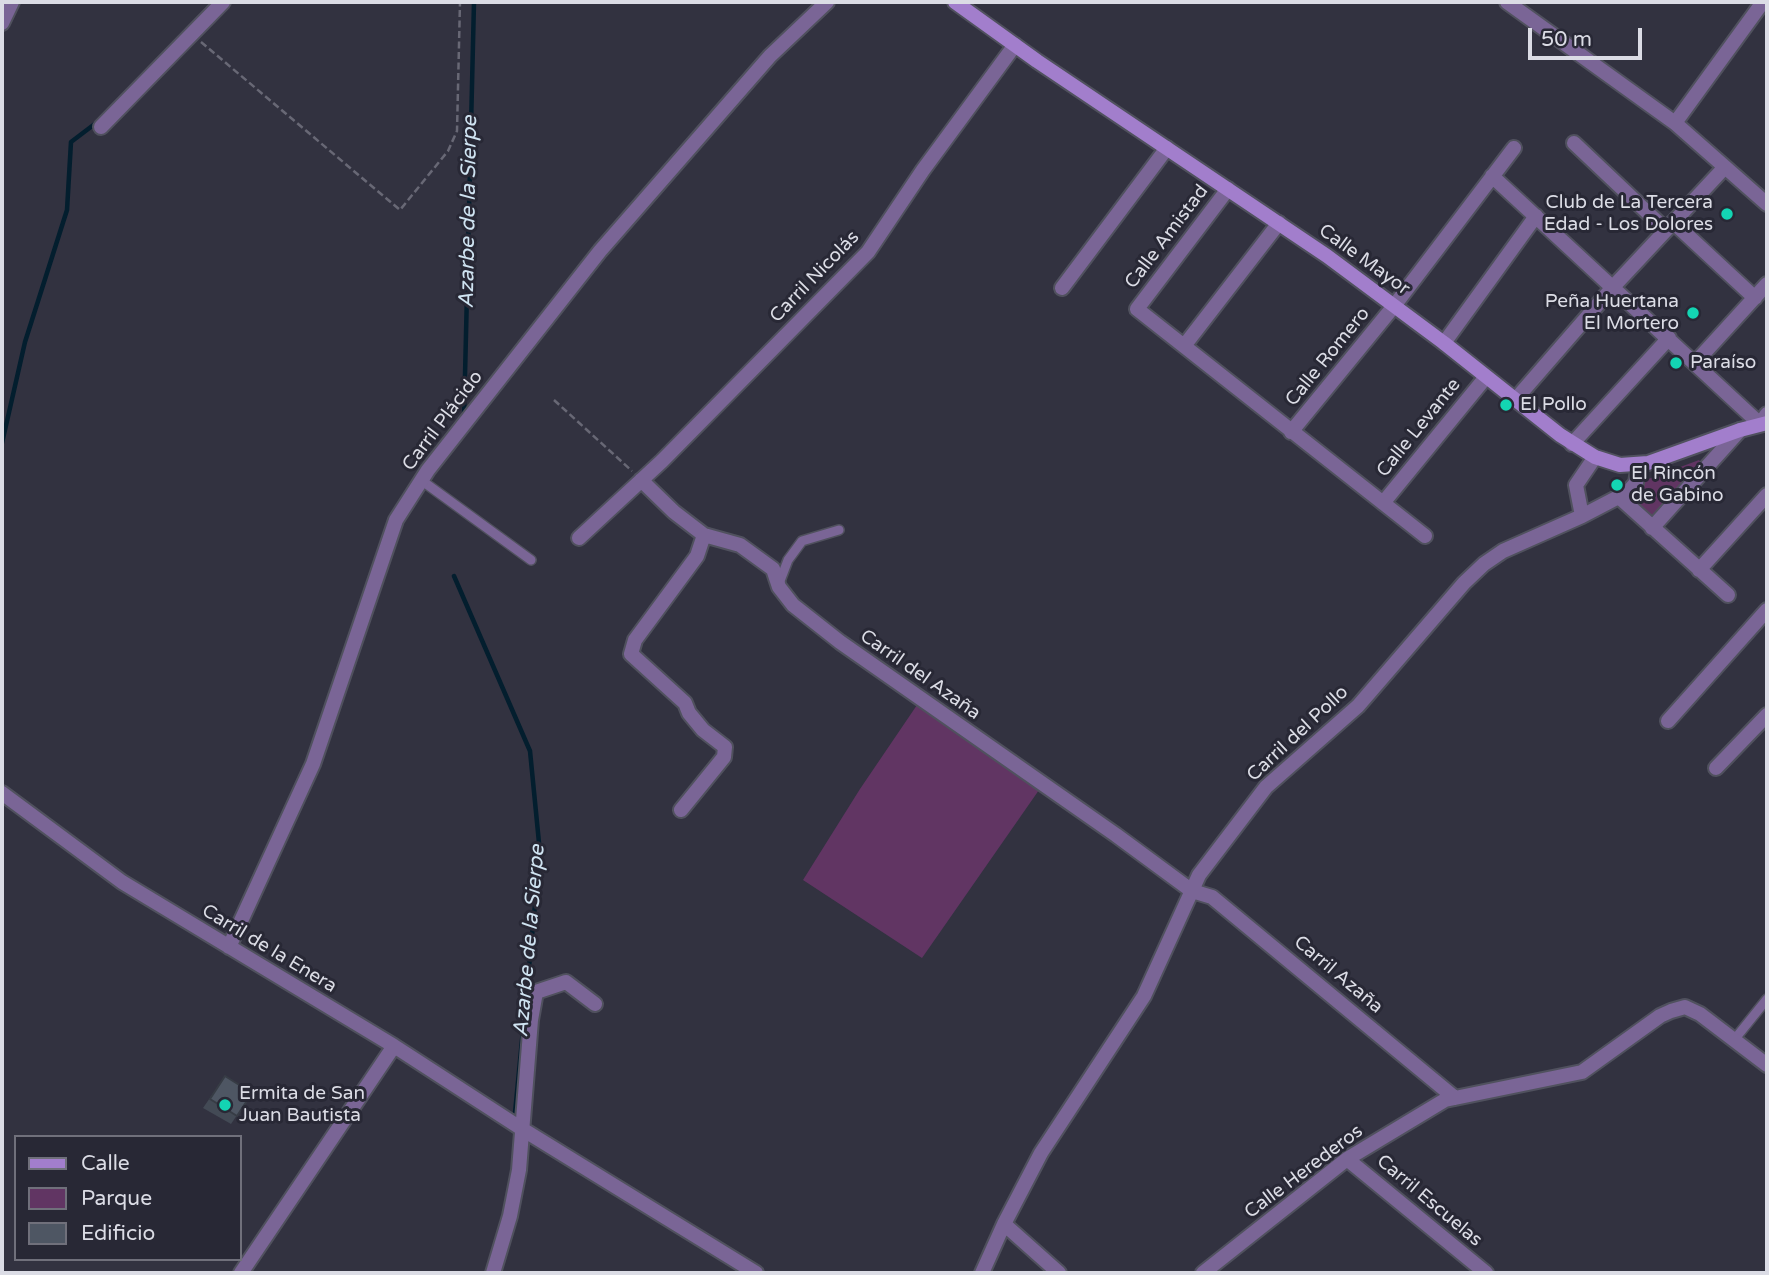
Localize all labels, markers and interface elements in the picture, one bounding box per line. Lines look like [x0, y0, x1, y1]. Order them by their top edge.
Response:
scale bar [1531, 14, 1645, 58]
text: 50 m [1541, 27, 1592, 52]
water label: Azarbe de la Sierpe [455, 115, 483, 309]
street label: Calle Amistad [1121, 181, 1213, 293]
place label: Club de La Tercera Edad - Los Dolores [1544, 192, 1713, 236]
marker: Club de La Tercera Edad - Los Dolores [1719, 206, 1735, 222]
street label: Calle Mayor [1314, 219, 1414, 301]
street label: Carril Nicolás [766, 226, 864, 328]
place label: Peña Huertana El Mortero [1545, 291, 1679, 335]
street label: Calle Romero [1281, 303, 1375, 411]
marker: Peña Huertana El Mortero [1685, 305, 1701, 321]
place label: Paraíso [1690, 352, 1756, 374]
marker: Paraíso [1668, 355, 1684, 371]
street label: Carril Plácido [398, 367, 488, 475]
street label: Calle Levante [1372, 374, 1466, 482]
place label: El Pollo [1520, 394, 1587, 416]
marker: El Pollo [1498, 397, 1514, 413]
place label: El Rincón de Gabino [1631, 463, 1724, 507]
marker: El Rincón de Gabino [1609, 477, 1625, 493]
street label: Carril del Azaña [855, 625, 985, 725]
street label: Carril del Pollo [1243, 681, 1353, 787]
water label: Azarbe de la Sierpe [509, 844, 551, 1038]
street label: Carril de la Enera [197, 900, 341, 998]
street label: Carril Azaña [1289, 931, 1387, 1019]
place label: Ermita de San Juan Bautista [239, 1083, 365, 1127]
marker: Ermita de San Juan Bautista [217, 1097, 233, 1113]
street label: Calle Herederos [1240, 1120, 1368, 1224]
legend [14, 1135, 242, 1261]
street label: Carril Escuelas [1372, 1150, 1486, 1252]
text: Calle [81, 1151, 130, 1176]
text: Parque [81, 1186, 152, 1211]
text: Edificio [81, 1221, 155, 1246]

